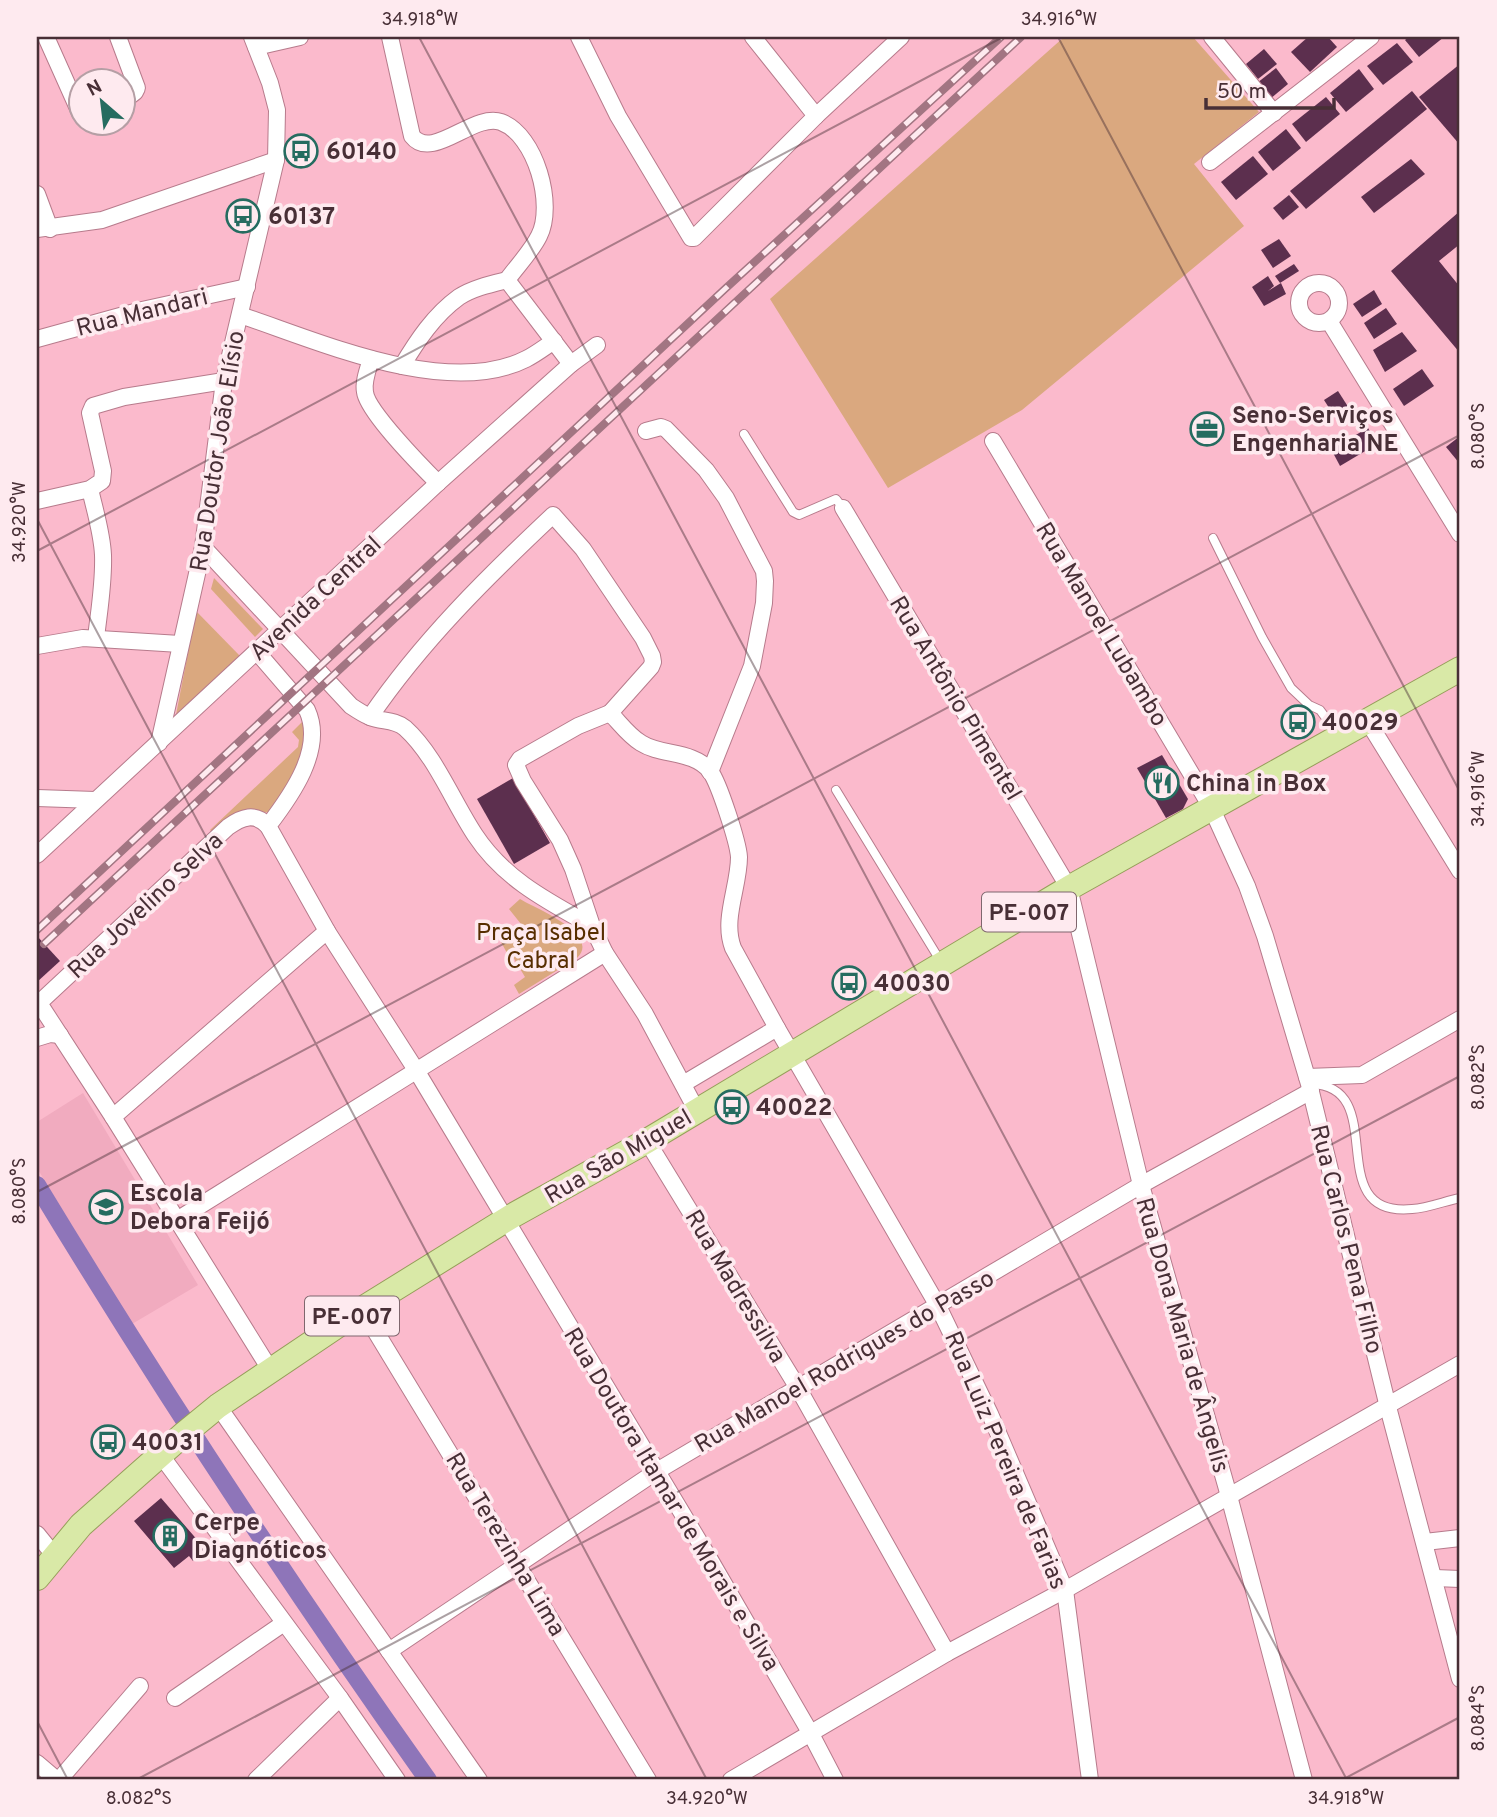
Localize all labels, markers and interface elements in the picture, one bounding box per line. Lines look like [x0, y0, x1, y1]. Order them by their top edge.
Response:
text: 34.918°W [382, 9, 458, 32]
text: 34.916°W [1021, 9, 1097, 32]
north arrow [66, 66, 136, 136]
scale bar [1206, 66, 1334, 110]
text: N [83, 75, 107, 103]
text: 50 m [1217, 79, 1266, 106]
bus stop icon: 60140 [282, 132, 320, 170]
place label: 60140 [326, 138, 397, 168]
bus stop icon: 60137 [224, 197, 262, 235]
place label: 60137 [268, 203, 335, 233]
street label: Rua Mandari [74, 283, 211, 345]
street label: Rua Doutor João Elísio [185, 329, 253, 574]
place label: Seno-Serviços Engenharia NE [1232, 402, 1398, 460]
text: 8.080°S [1468, 402, 1491, 470]
office icon: Seno-Serviços Engenharia NE [1188, 410, 1226, 448]
text: 34.920°W [9, 481, 32, 563]
street label: Rua Manoel Lubambo [1027, 518, 1173, 733]
street label: Avenida Central [244, 531, 389, 668]
street label: Rua Antônio Pimentel [881, 591, 1027, 807]
bus stop icon: 40029 [1279, 703, 1317, 741]
place label: 40029 [1322, 709, 1399, 739]
text: 34.916°W [1468, 751, 1491, 827]
restaurant icon: China in Box [1143, 764, 1181, 802]
place label: China in Box [1186, 770, 1327, 800]
street label: Rua Jovelino Selva [62, 827, 230, 986]
road number: PE-007 [982, 892, 1076, 931]
park label: Praça Isabel Cabral [476, 919, 606, 977]
bus stop icon: 40030 [830, 964, 868, 1002]
place label: 40030 [874, 970, 951, 1000]
text: 8.082°S [1468, 1044, 1491, 1110]
bus stop icon: 40022 [713, 1088, 751, 1126]
place label: 40022 [756, 1094, 832, 1124]
street label: Rua São Miguel [540, 1103, 698, 1212]
street label: Rua Carlos Pena Filho [1302, 1122, 1388, 1357]
text: 8.080°S [9, 1157, 32, 1225]
place label: Escola Debora Feijó [130, 1180, 270, 1238]
school or university icon: Escola Debora Feijó [87, 1188, 125, 1226]
street label: Rua Dona Maria de Ângelis [1127, 1194, 1237, 1477]
street label: Rua Madressilva [677, 1205, 792, 1369]
street label: Rua Manoel Rodrigues do Passo [690, 1264, 1000, 1461]
road number: PE-007 [305, 1296, 399, 1336]
street label: Rua Doutora Itamar de Morais e Silva [556, 1323, 785, 1677]
street label: Rua Luiz Pereira de Farias [936, 1327, 1072, 1594]
bus stop icon: 40031 [89, 1423, 127, 1461]
place label: 40031 [132, 1429, 203, 1459]
street label: Rua Terezinha Lima [438, 1448, 571, 1642]
place label: Cerpe Diagnóticos [194, 1509, 327, 1567]
building icon: Cerpe Diagnóticos [151, 1517, 189, 1555]
text: 8.084°S [1468, 1685, 1491, 1751]
text: 8.082°S [106, 1788, 172, 1811]
text: 34.920°W [666, 1788, 748, 1811]
text: 34.918°W [1308, 1788, 1384, 1811]

